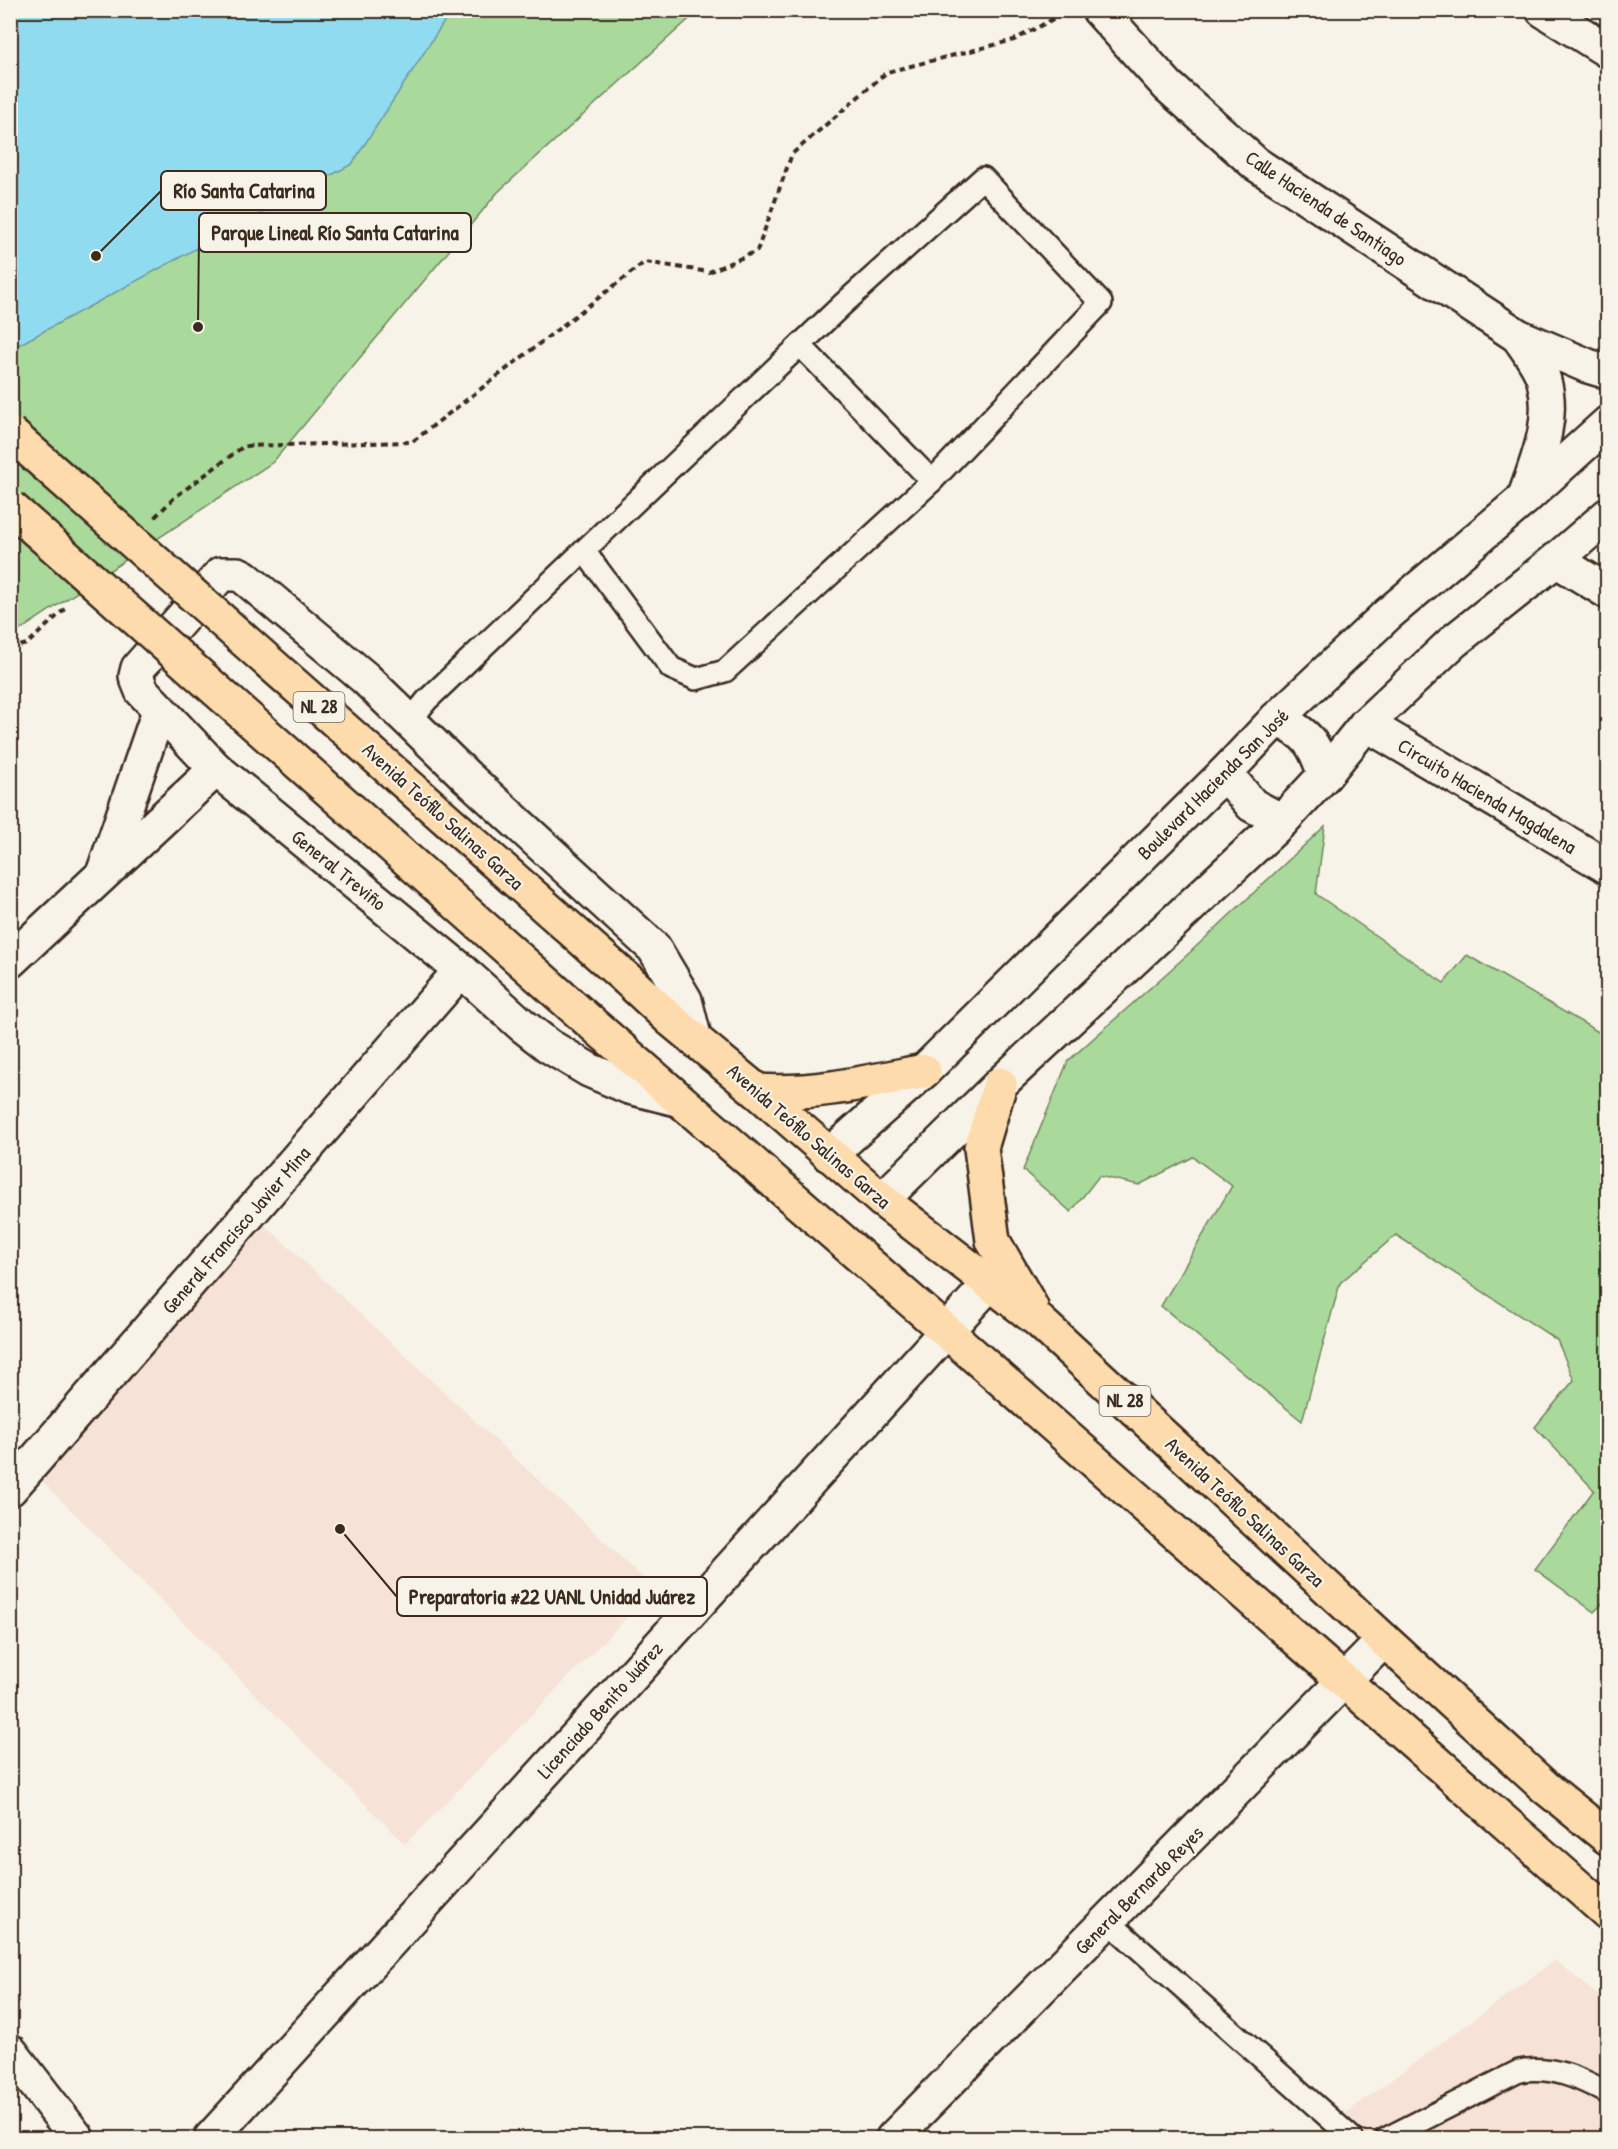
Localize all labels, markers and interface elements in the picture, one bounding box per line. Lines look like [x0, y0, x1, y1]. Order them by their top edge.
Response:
street label: Calle Hacienda de Santiago [1240, 143, 1412, 272]
callout: Río Santa Catarina [161, 171, 326, 210]
text: Río Santa Catarina [174, 176, 315, 205]
callout: Parque Lineal Río Santa Catarina [199, 213, 471, 252]
text: Parque Lineal Río Santa Catarina [211, 218, 460, 248]
road number: NL 28 [294, 692, 344, 722]
street label: Boulevard Hacienda San José [1131, 702, 1294, 865]
street label: Circuito Hacienda Magdalena [1393, 731, 1582, 860]
street label: Avenida Teófilo Salinas Garza [357, 736, 530, 895]
street label: General Treviño [286, 823, 392, 916]
street label: Avenida Teófilo Salinas Garza [722, 1057, 897, 1214]
street label: General Francisco Javier Mina [155, 1140, 316, 1319]
road number: NL 28 [1100, 1386, 1150, 1416]
street label: Avenida Teófilo Salinas Garza [1160, 1431, 1331, 1593]
callout: Preparatoria #22 UANL Unidad Juárez [397, 1577, 707, 1616]
text: Preparatoria #22 UANL Unidad Juárez [409, 1582, 695, 1612]
street label: Licenciado Benito Juárez [531, 1635, 669, 1784]
street label: General Bernardo Reyes [1068, 1819, 1209, 1960]

